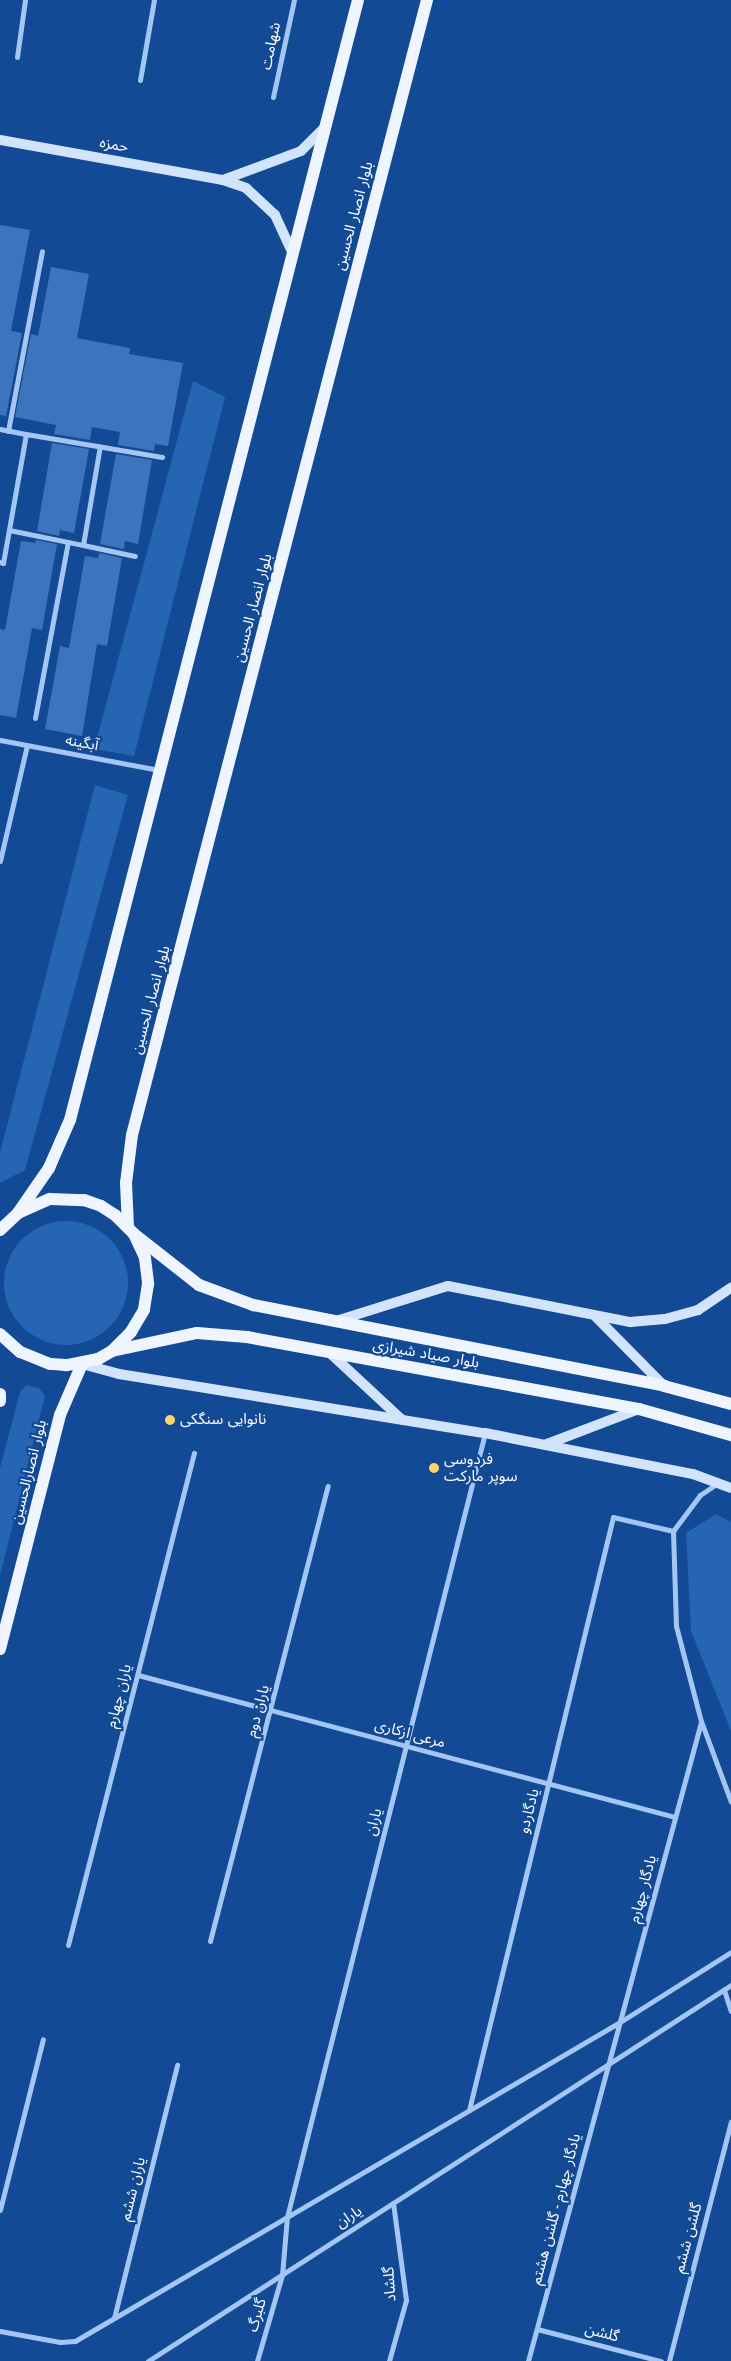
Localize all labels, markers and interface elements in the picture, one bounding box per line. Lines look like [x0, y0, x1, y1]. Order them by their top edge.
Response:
street label: شهامت [257, 21, 285, 71]
street label: حمزه [98, 134, 130, 156]
street label: بلوار انصار الحسین [331, 160, 377, 272]
street label: بلوار انصار الحسین [230, 552, 276, 664]
street label: آبگینه [64, 731, 100, 755]
street label: بلوار انصار الحسین [128, 944, 174, 1056]
street label: بلوار صیاد شیرازی [371, 1336, 481, 1372]
place label: نانوایی سنگکی [180, 1411, 266, 1429]
marker: نانوایی سنگکی [164, 1414, 176, 1426]
street label: بلوار انصارالحسین [7, 1418, 51, 1526]
place label: فردوسی سوپر مارکت [444, 1450, 517, 1485]
marker: فردوسی سوپر مارکت [428, 1462, 440, 1474]
street label: یاران چهارم [102, 1662, 136, 1730]
street label: یاران دوم [242, 1683, 274, 1739]
street label: مرعی ازکاری [373, 1716, 447, 1752]
street label: یادگار‌دو [515, 1787, 543, 1835]
street label: یاران [362, 1806, 386, 1838]
street label: یادگار چهارم [625, 1853, 661, 1925]
street label: یادگار چهارم - گلشن هشتم [527, 2131, 585, 2287]
street label: یاران ششم [116, 2155, 150, 2223]
street label: گلشن ششم [670, 2201, 706, 2275]
street label: یاران [332, 2202, 366, 2232]
street label: گلشاد [380, 2266, 400, 2302]
street label: گلبرگ [244, 2296, 270, 2334]
street label: گلشن [583, 2320, 621, 2346]

